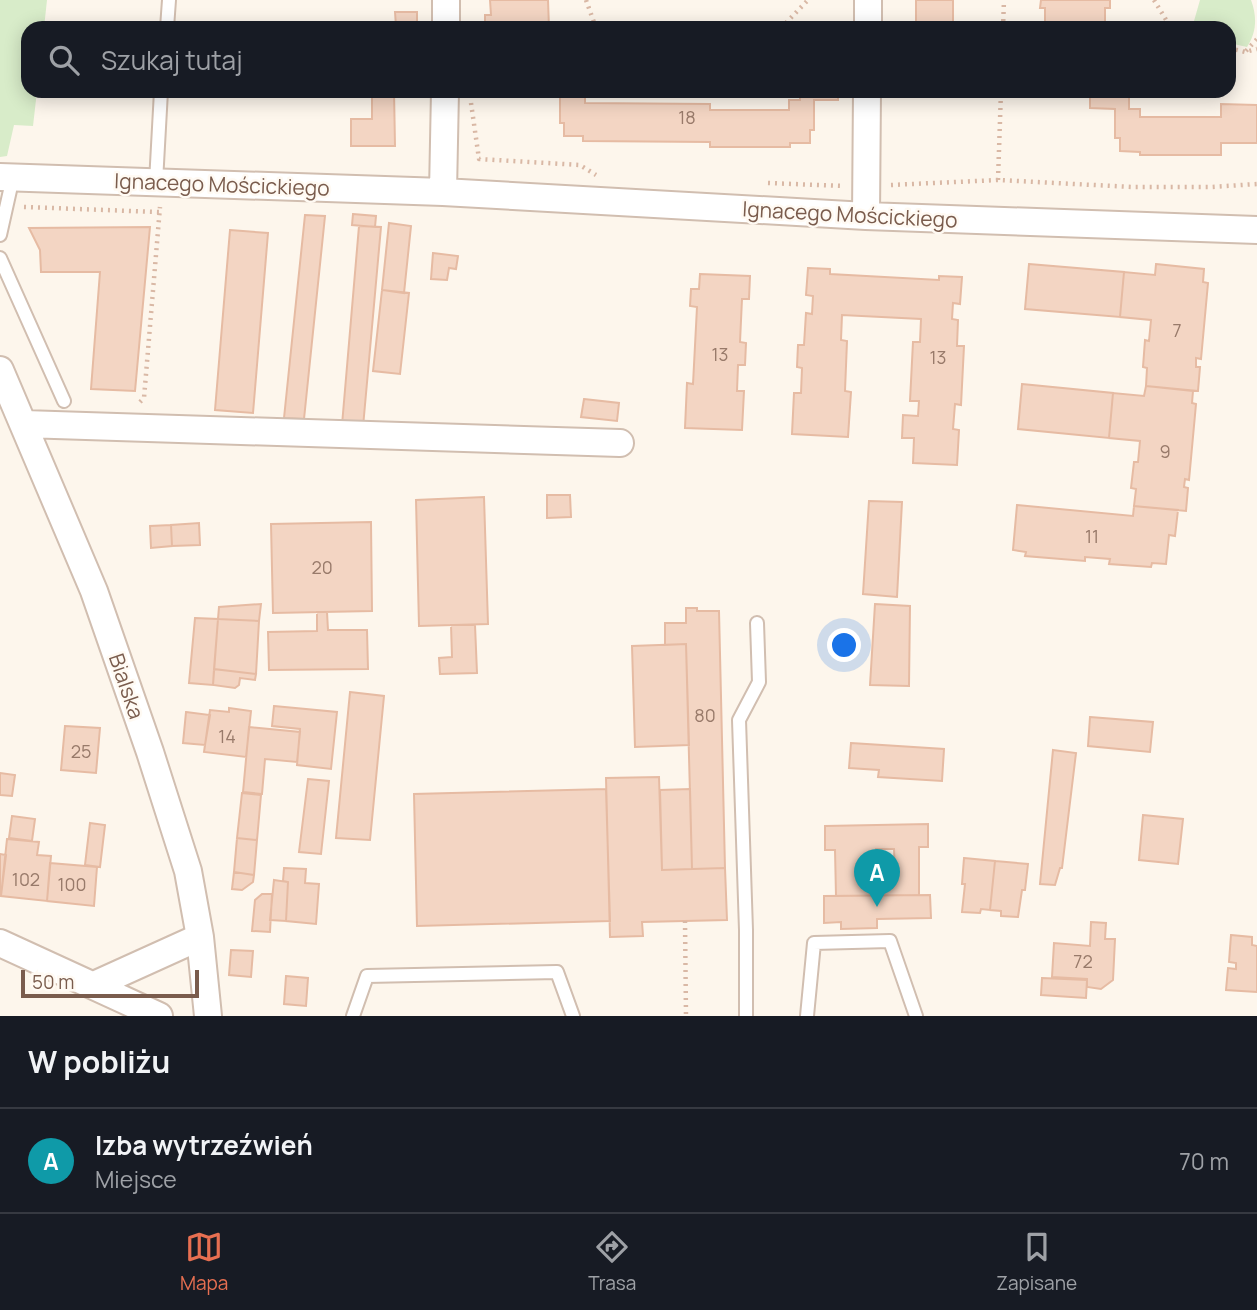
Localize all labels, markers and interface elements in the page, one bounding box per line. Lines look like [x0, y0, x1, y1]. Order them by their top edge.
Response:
search box [21, 21, 1236, 98]
icon: search [45, 41, 83, 79]
text: Szukaj tutaj [101, 42, 243, 78]
house number: 18 [678, 105, 696, 129]
street label: Ignacego Mościckiego [114, 166, 330, 202]
street label: Ignacego Mościckiego [742, 194, 958, 234]
house number: 7 [1172, 318, 1182, 342]
house number: 13 [712, 342, 728, 366]
house number: 13 [930, 345, 946, 369]
house number: 9 [1159, 439, 1171, 463]
house number: 11 [1085, 524, 1099, 548]
house number: 20 [311, 555, 333, 579]
your location [827, 628, 861, 662]
street label: Bialska [103, 650, 151, 722]
house number: 80 [694, 703, 716, 727]
house number: 14 [218, 724, 236, 748]
house number: 25 [71, 739, 91, 763]
pin: A [854, 849, 900, 907]
house number: 102 [12, 867, 40, 891]
house number: 100 [58, 872, 86, 896]
house number: 72 [1073, 949, 1093, 973]
scale bar [21, 967, 200, 999]
text: 50 m [32, 969, 74, 995]
text: W pobliżu [28, 1041, 170, 1082]
text: Izba wytrzeźwień [95, 1127, 313, 1163]
text: A [43, 1145, 59, 1177]
text: 70 m [1179, 1145, 1229, 1177]
text: Miejsce [95, 1163, 177, 1195]
tab: Mapa [180, 1228, 228, 1296]
tab: Trasa [588, 1228, 636, 1296]
tab: Zapisane [996, 1228, 1077, 1296]

